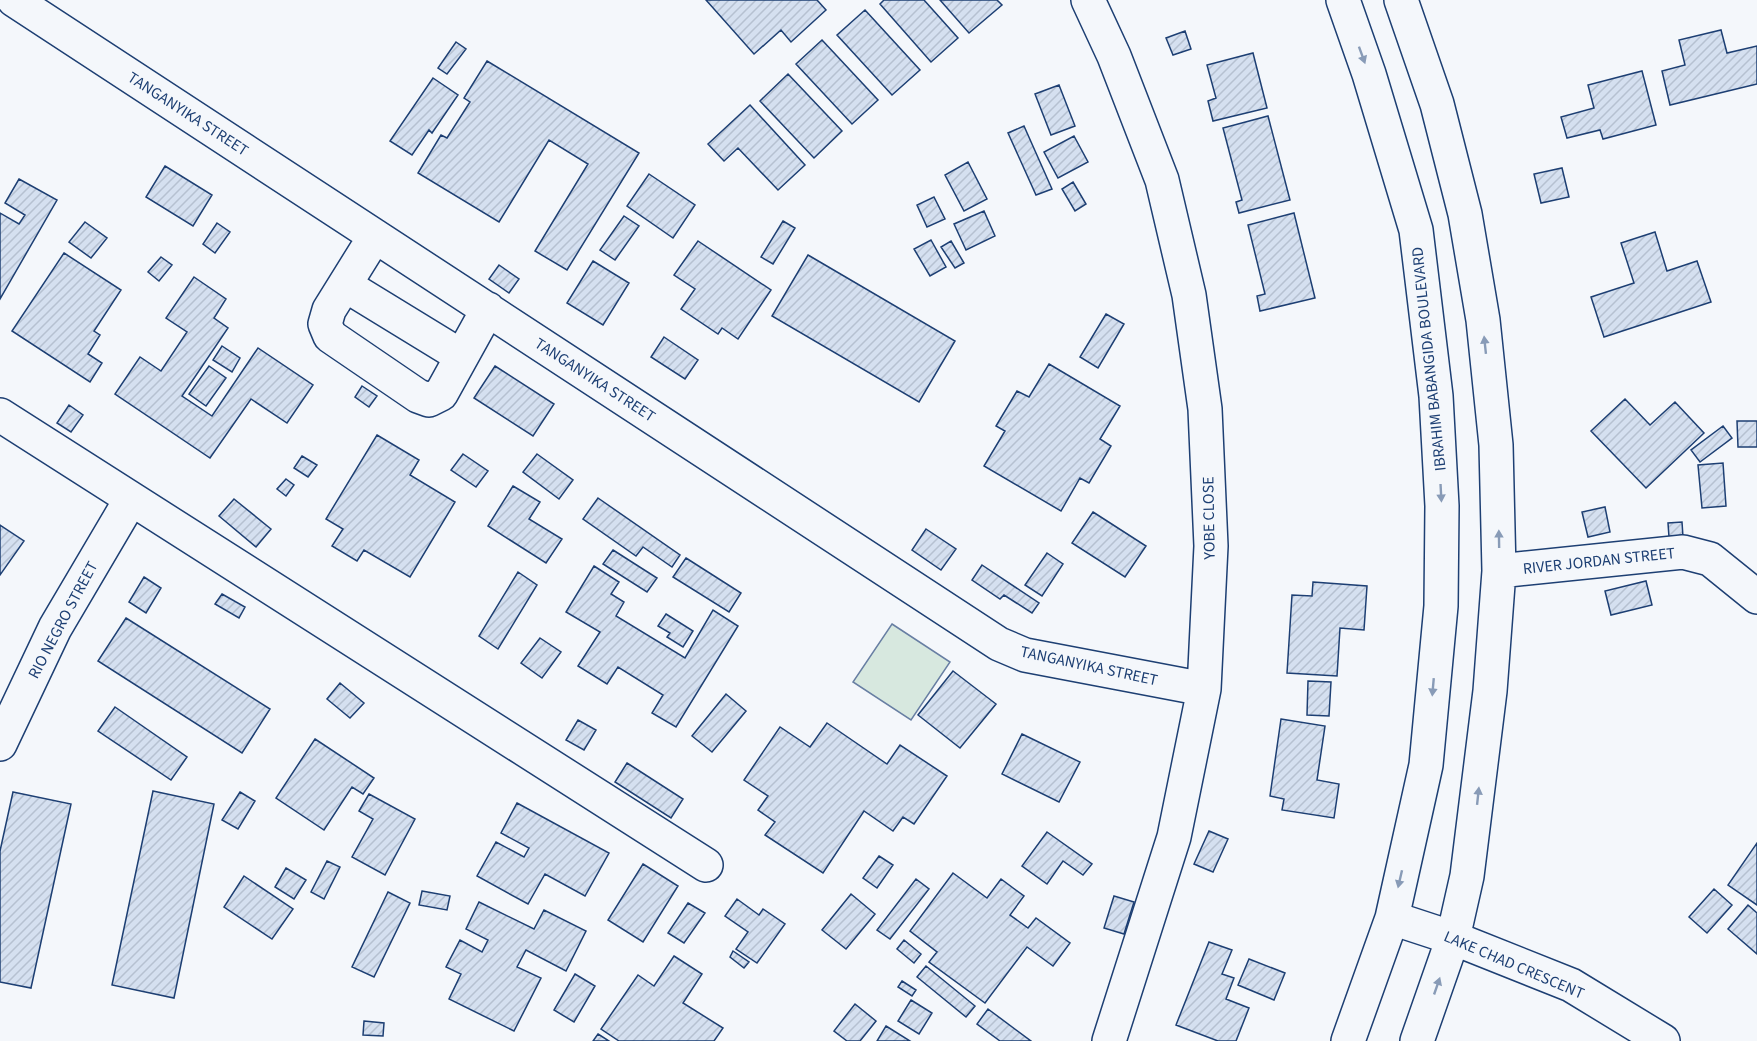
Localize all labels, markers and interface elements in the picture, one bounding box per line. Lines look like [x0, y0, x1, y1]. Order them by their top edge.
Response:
one-way arrow [1358, 46, 1368, 64]
street label: TANGANYIKA STREET [123, 67, 253, 162]
street label: IBRAHIM BABANGIDA BOULEVARD [1406, 246, 1452, 472]
street label: TANGANYIKA STREET [530, 333, 660, 428]
one-way arrow [1481, 335, 1490, 354]
street label: YOBE CLOSE [1197, 476, 1221, 561]
one-way arrow [1437, 483, 1446, 502]
one-way arrow [1494, 529, 1503, 548]
street label: RIVER JORDAN STREET [1522, 542, 1677, 580]
street label: RIO NEGRO STREET [23, 557, 103, 683]
street label: TANGANYIKA STREET [1018, 641, 1160, 691]
one-way arrow [1428, 678, 1438, 697]
one-way arrow [1473, 786, 1483, 805]
one-way arrow [1395, 870, 1405, 888]
street label: LAKE CHAD CRESCENT [1440, 925, 1588, 1005]
one-way arrow [1432, 977, 1442, 995]

